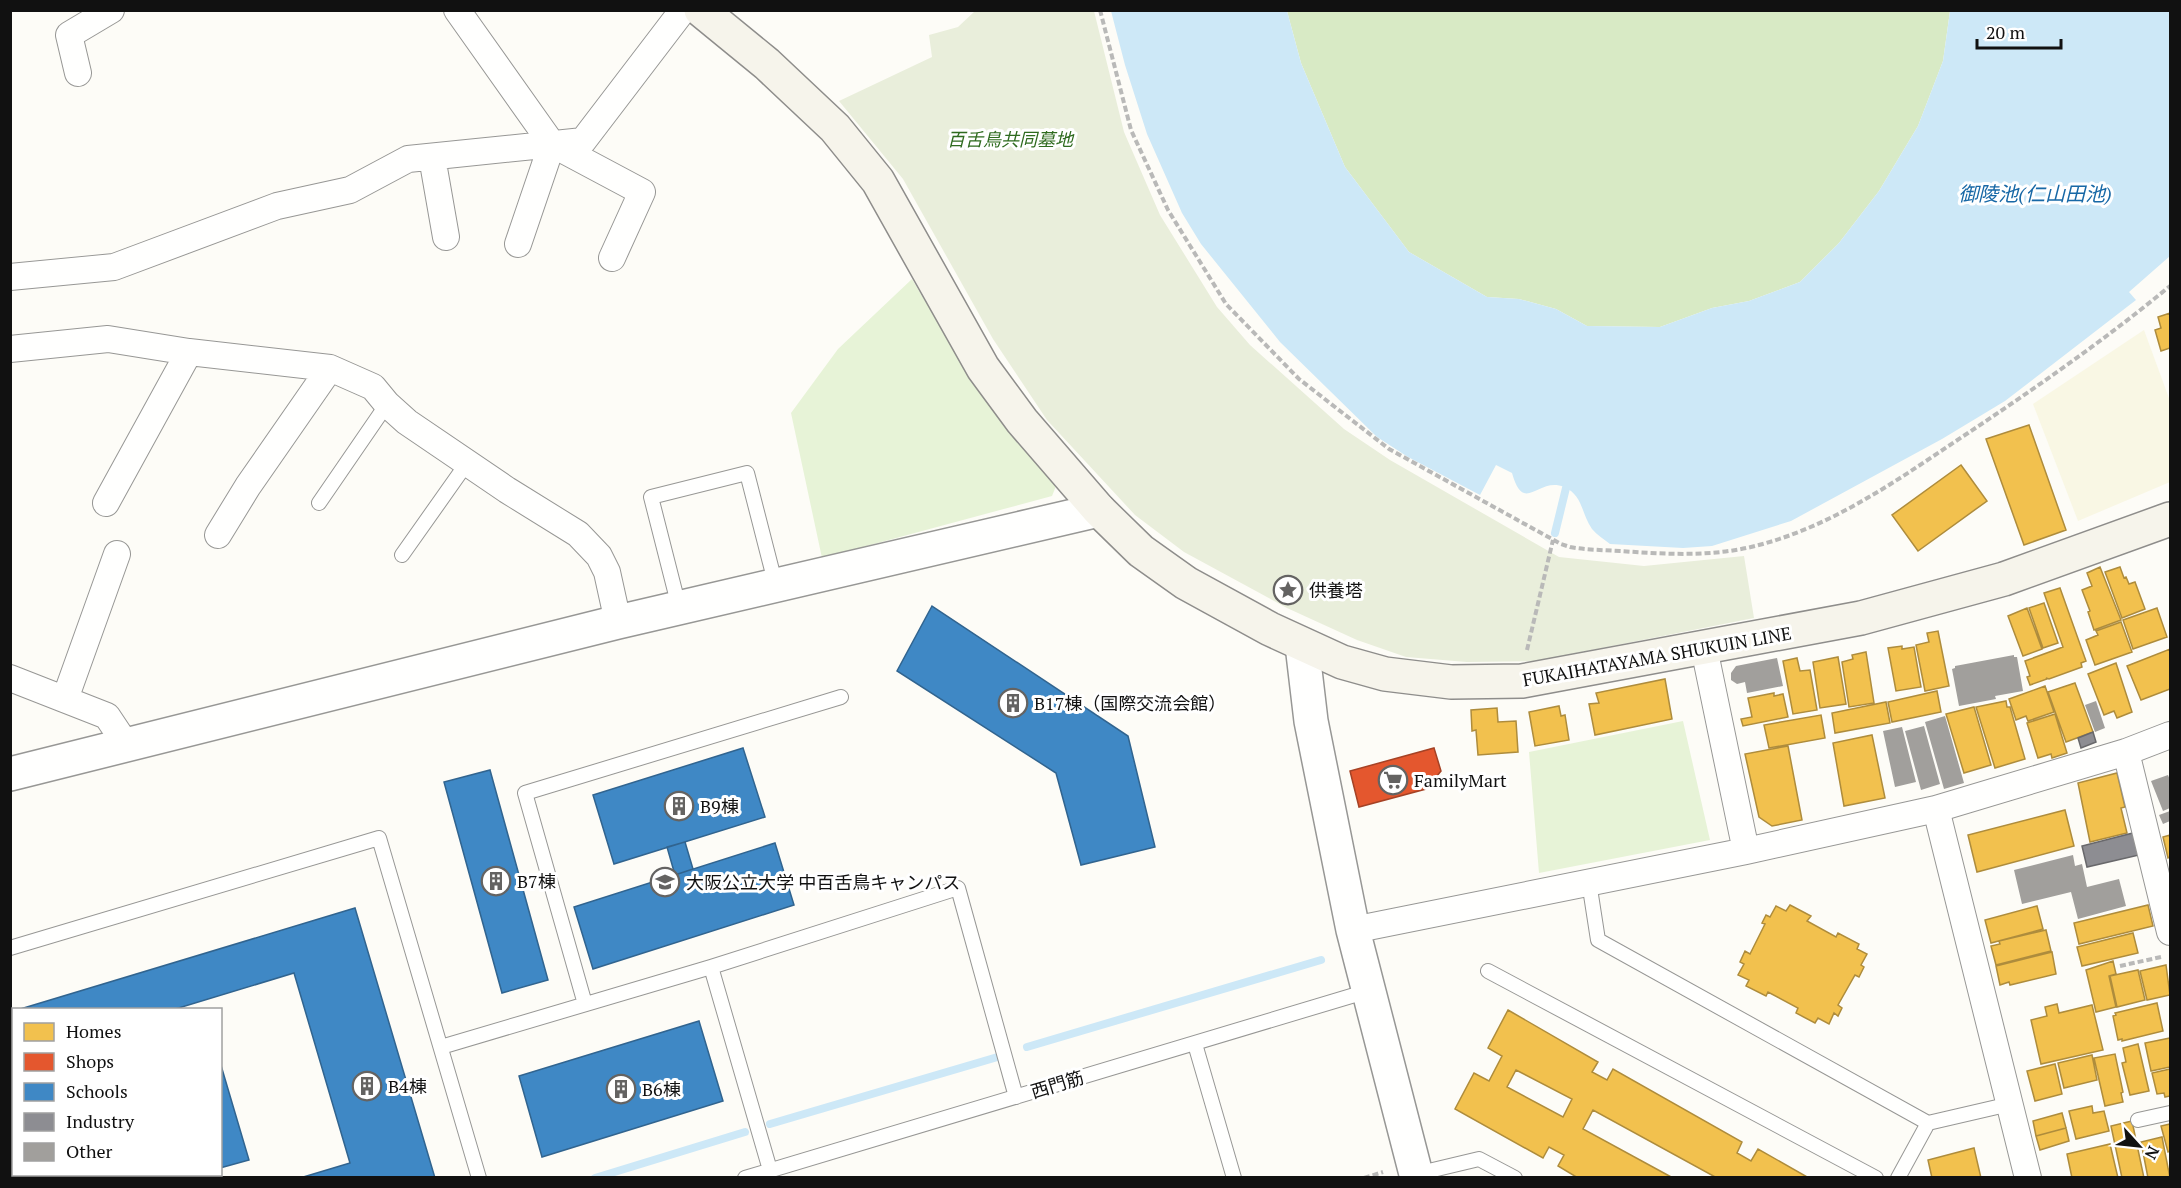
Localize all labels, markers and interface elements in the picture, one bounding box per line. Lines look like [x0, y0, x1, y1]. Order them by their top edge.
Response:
scale bar [1977, 12, 2061, 50]
text: 20 m [1986, 20, 2026, 44]
park label: 百舌鳥共同墓地 [947, 127, 1075, 151]
water label: 御陵池(仁山田池) [1958, 180, 2112, 207]
place icon: 供養塔 [1272, 574, 1304, 606]
place label: 供養塔 [1309, 578, 1363, 602]
street label: FUKAIHATAYAMA SHUKUIN LINE [1521, 621, 1793, 691]
building icon: B17棟（国際交流会館） [997, 687, 1029, 719]
place label: B17棟（国際交流会館） [1034, 691, 1226, 715]
supermarket icon: FamilyMart [1377, 764, 1409, 796]
place label: FamilyMart [1414, 768, 1507, 792]
building icon: B9棟 [663, 790, 695, 822]
place label: B9棟 [700, 794, 739, 818]
building icon: B7棟 [480, 865, 512, 897]
school or university icon: 大阪公立大学 中百舌鳥キャンパス [649, 866, 681, 898]
place label: B7棟 [517, 869, 556, 893]
place label: 大阪公立大学 中百舌鳥キャンパス [686, 870, 960, 894]
legend [12, 1008, 222, 1176]
text: Homes [66, 1019, 121, 1043]
text: Shops [66, 1049, 114, 1073]
street label: 西門筋 [1028, 1065, 1086, 1103]
building icon: B4棟 [351, 1070, 383, 1102]
building icon: B6棟 [605, 1073, 637, 1105]
place label: B4棟 [388, 1074, 427, 1098]
place label: B6棟 [642, 1077, 681, 1101]
text: Schools [66, 1079, 128, 1103]
text: Industry [66, 1109, 135, 1133]
north arrow [2109, 1116, 2169, 1176]
text: Other [66, 1139, 113, 1163]
text: N [2140, 1142, 2165, 1163]

